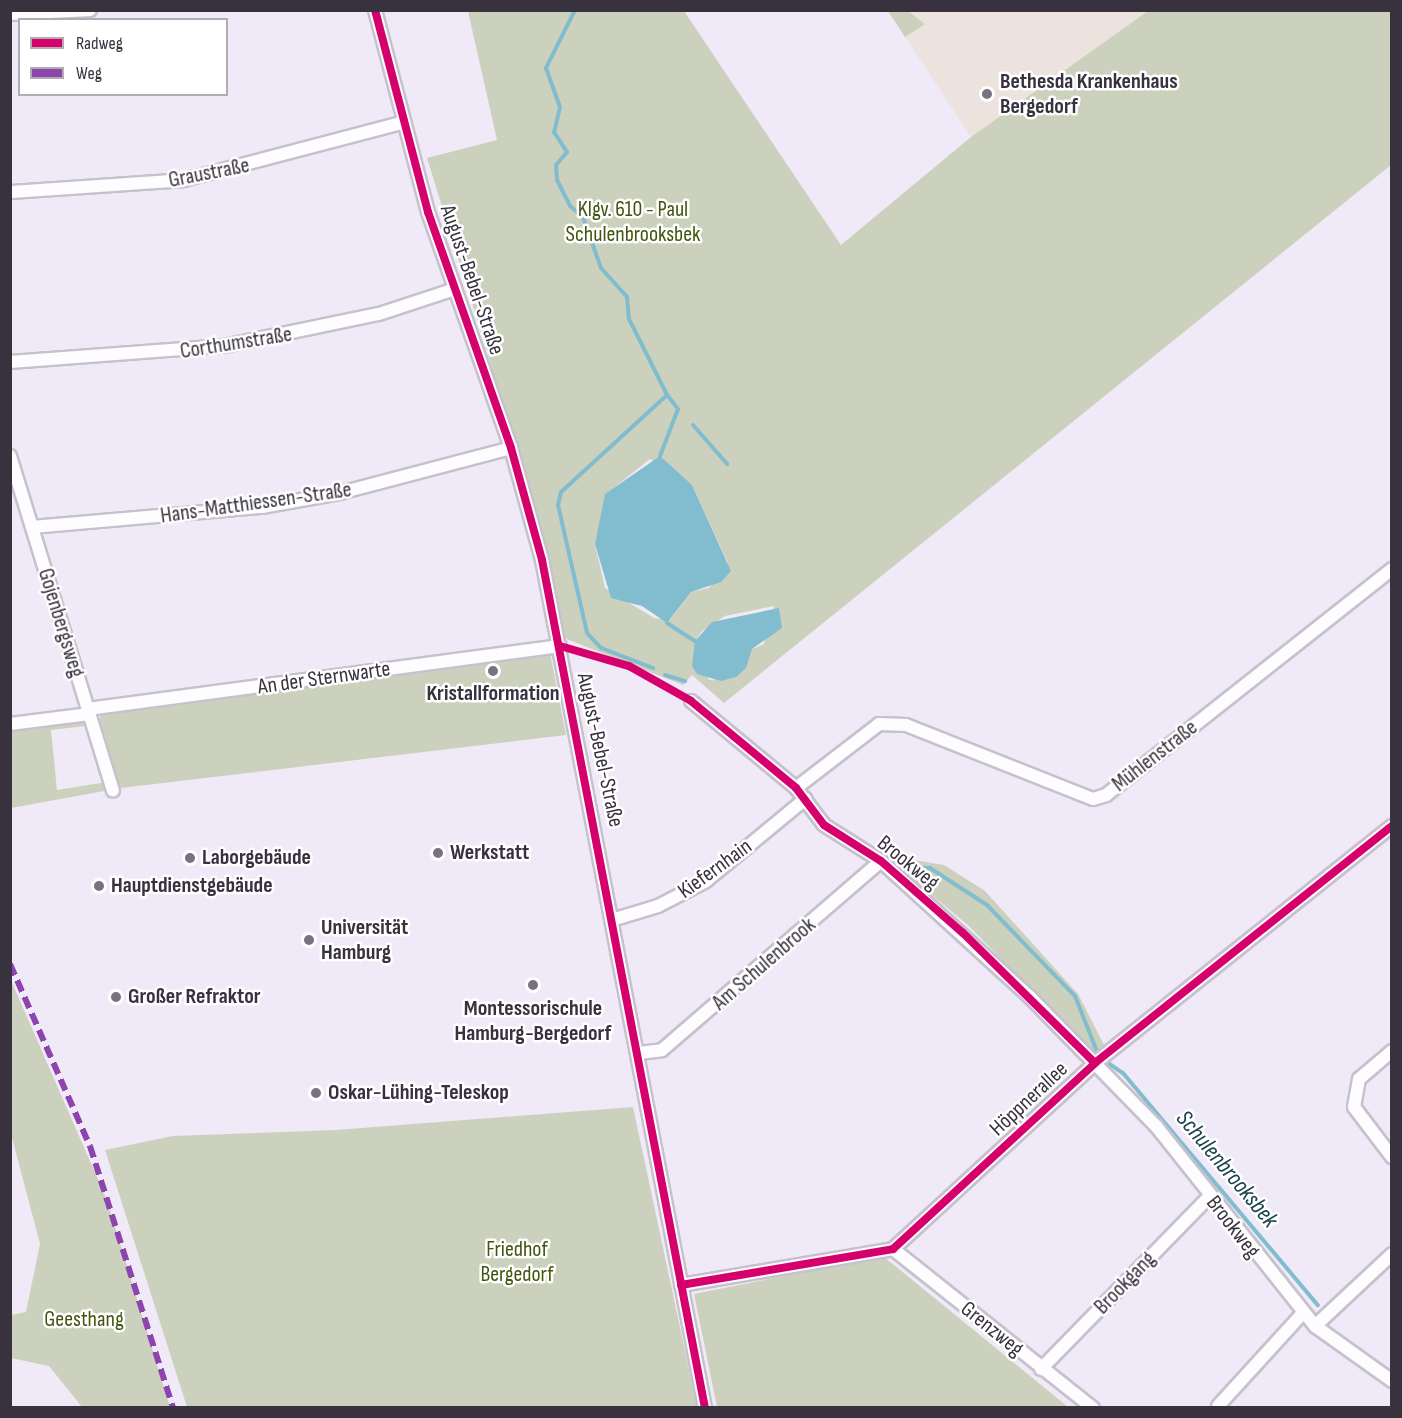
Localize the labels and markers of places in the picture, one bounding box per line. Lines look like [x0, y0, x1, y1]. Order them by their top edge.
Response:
place label: Bethesda Krankenhaus Bergedorf [1000, 68, 1178, 119]
marker: Bethesda Krankenhaus Bergedorf [978, 85, 996, 103]
marker: Kristallformation [486, 664, 500, 678]
place label: Kristallformation [426, 681, 560, 707]
place label: Werkstatt [450, 840, 529, 866]
place label: Laborgebäude [202, 845, 311, 871]
marker: Werkstatt [431, 846, 445, 860]
marker: Laborgebäude [183, 851, 197, 865]
place label: Hauptdienstgebäude [111, 873, 273, 899]
marker: Hauptdienstgebäude [92, 879, 106, 893]
place label: Universität Hamburg [321, 914, 408, 966]
marker: Universität Hamburg [302, 933, 316, 947]
marker: Montessorischule Hamburg-Bergedorf [526, 978, 540, 992]
place label: Großer Refraktor [128, 984, 261, 1010]
marker: Großer Refraktor [109, 990, 123, 1004]
place label: Montessorischule Hamburg-Bergedorf [455, 995, 611, 1046]
place label: Oskar-Lühing-Teleskop [328, 1080, 509, 1106]
marker: Oskar-Lühing-Teleskop [309, 1086, 323, 1100]

